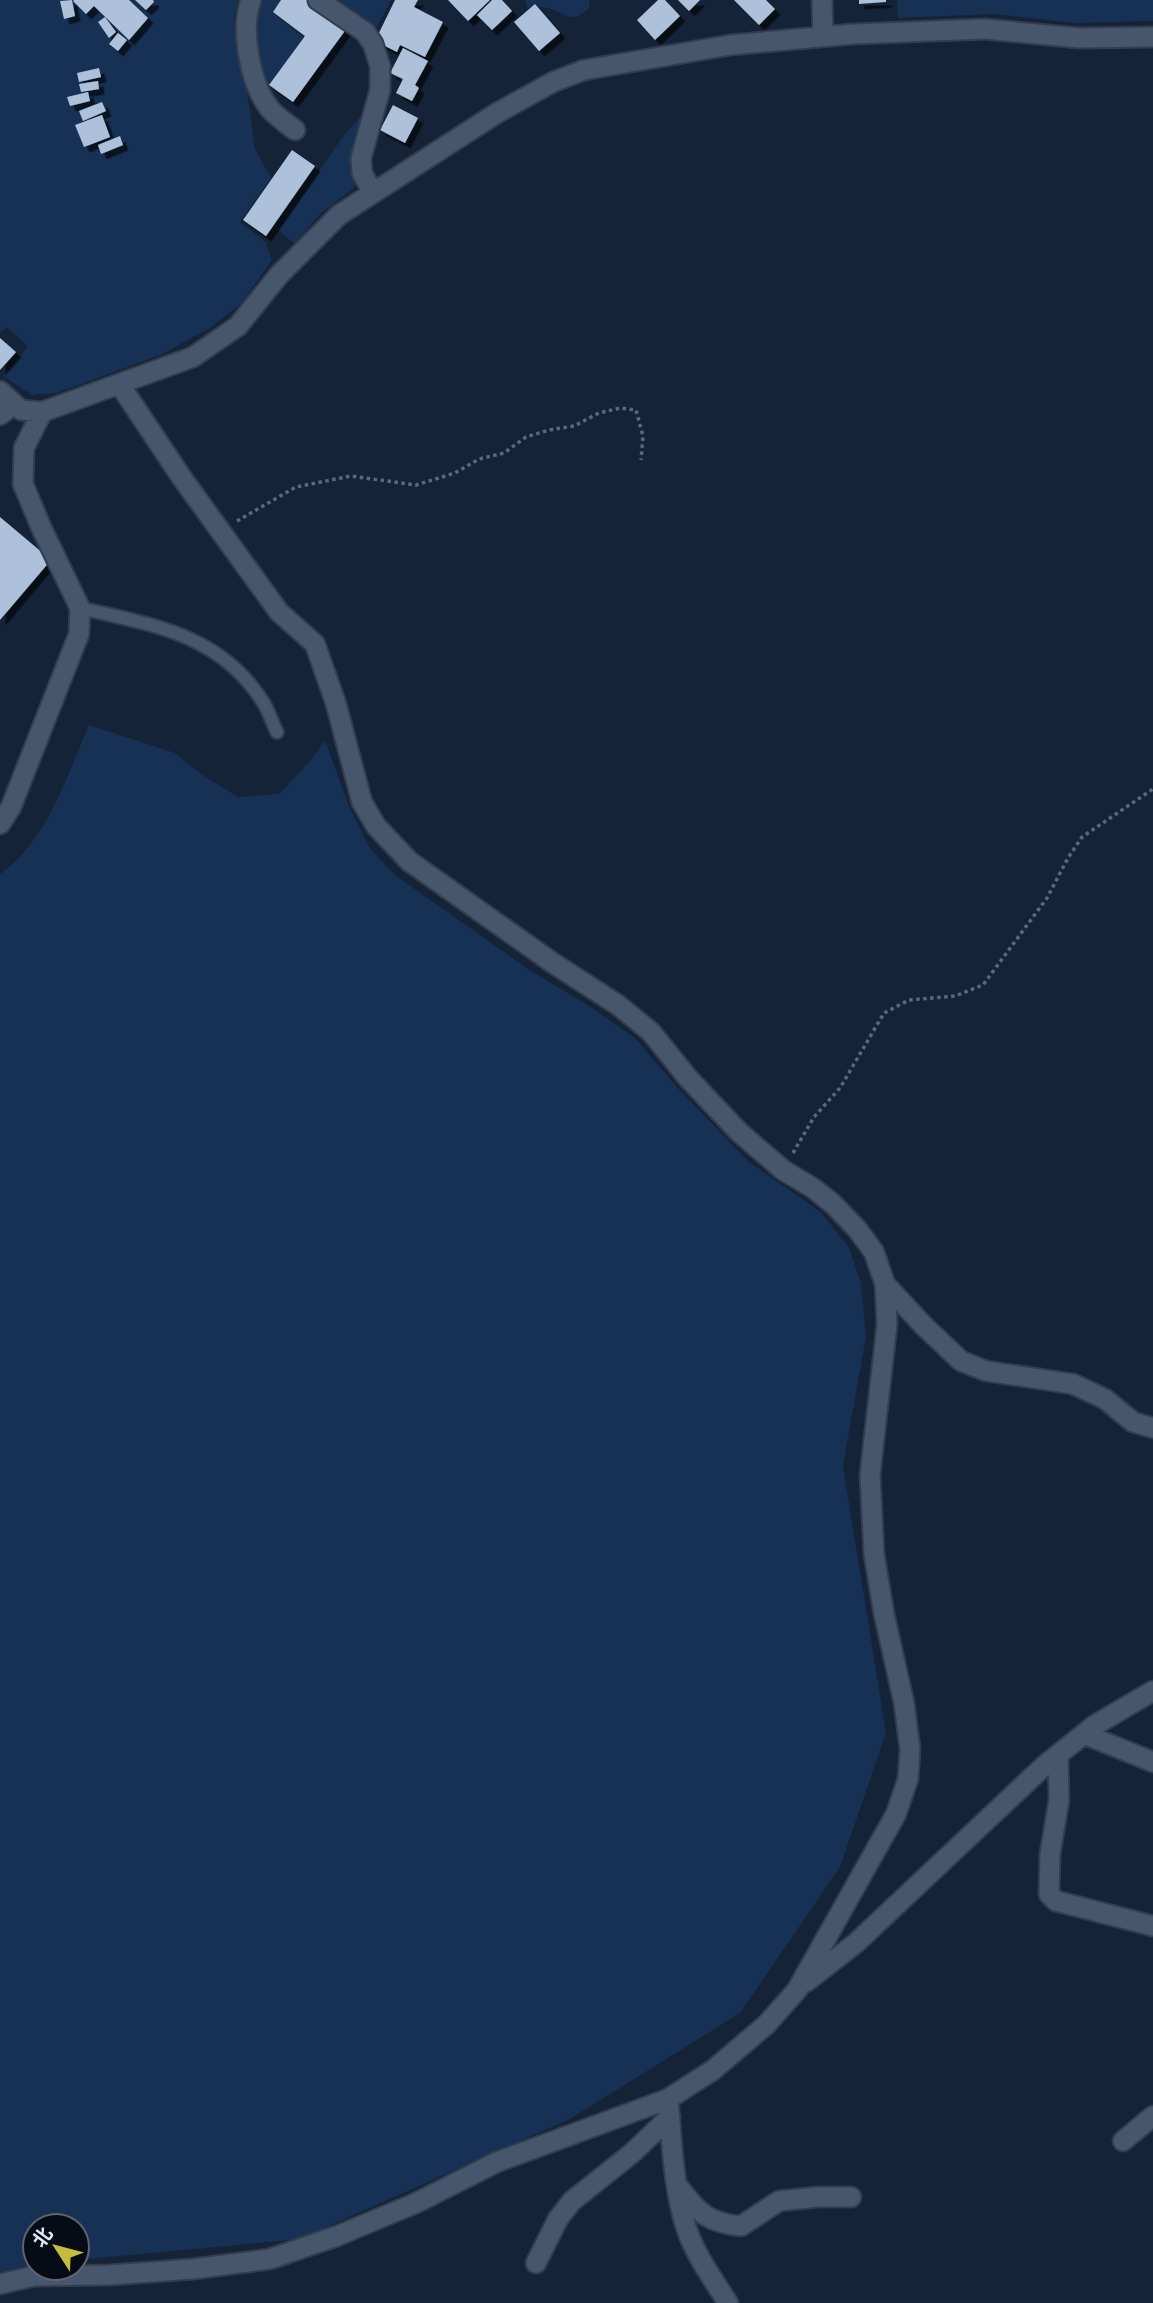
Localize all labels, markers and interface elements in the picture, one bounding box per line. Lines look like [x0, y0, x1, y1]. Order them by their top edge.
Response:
north arrow [21, 2212, 91, 2282]
text: 北 [28, 2223, 57, 2251]

